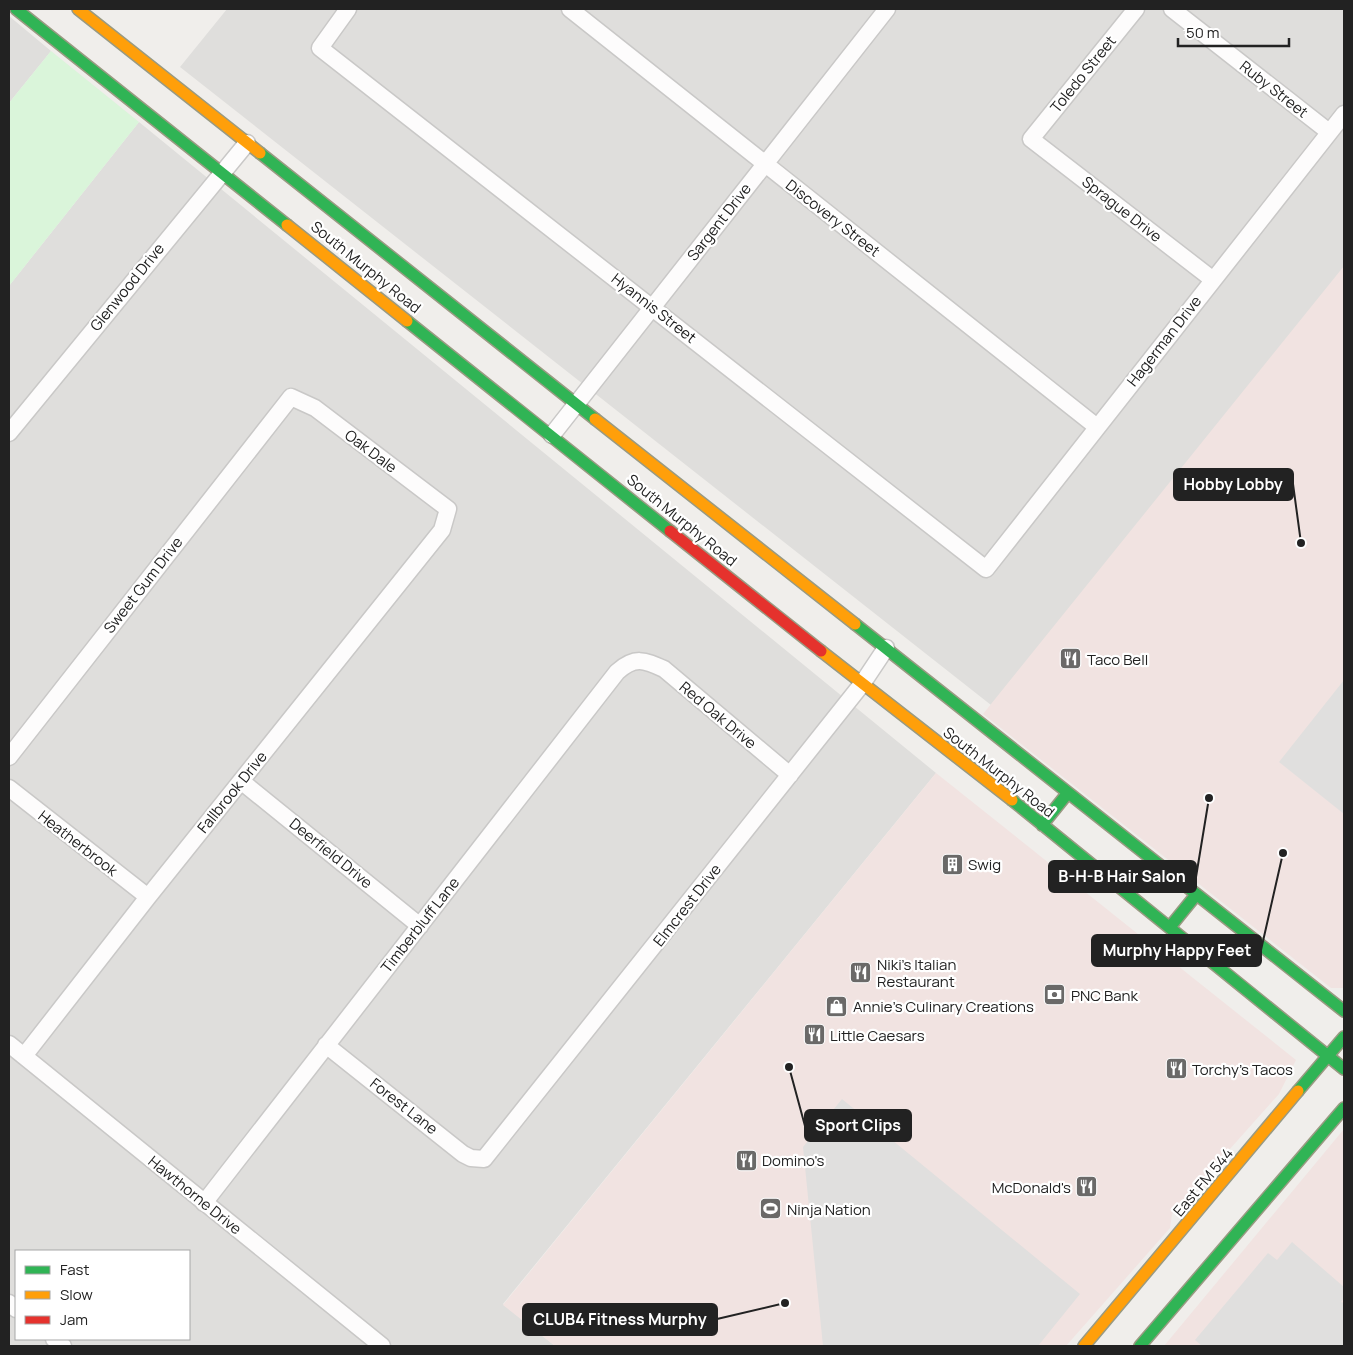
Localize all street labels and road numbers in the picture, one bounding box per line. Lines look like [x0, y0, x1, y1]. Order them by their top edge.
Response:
street label: Toledo Street [1045, 31, 1121, 117]
street label: Ruby Street [1235, 56, 1313, 122]
street label: Sprague Drive [1078, 171, 1167, 247]
street label: Discovery Street [781, 174, 885, 262]
street label: Sargent Drive [682, 179, 756, 265]
street label: South Murphy Road [306, 216, 426, 318]
street label: Glenwood Drive [85, 238, 169, 335]
street label: Hyannis Street [607, 268, 701, 348]
street label: Hagerman Drive [1122, 291, 1206, 391]
street label: Oak Dale [341, 424, 402, 478]
street label: South Murphy Road [622, 469, 742, 571]
street label: Sweet Gum Drive [99, 532, 188, 638]
street label: Red Oak Drive [675, 676, 761, 754]
street label: South Murphy Road [939, 722, 1059, 822]
street label: Fallbrook Drive [192, 746, 272, 837]
street label: Heatherbrook [34, 805, 123, 881]
street label: Deerfield Drive [285, 813, 377, 893]
street label: Elmcrest Drive [648, 859, 726, 950]
street label: Timberbluff Lane [376, 873, 464, 977]
street label: Forest Lane [366, 1073, 442, 1139]
street label: East FM 544 [1168, 1143, 1238, 1221]
street label: Hawthorne Drive [144, 1151, 246, 1239]

